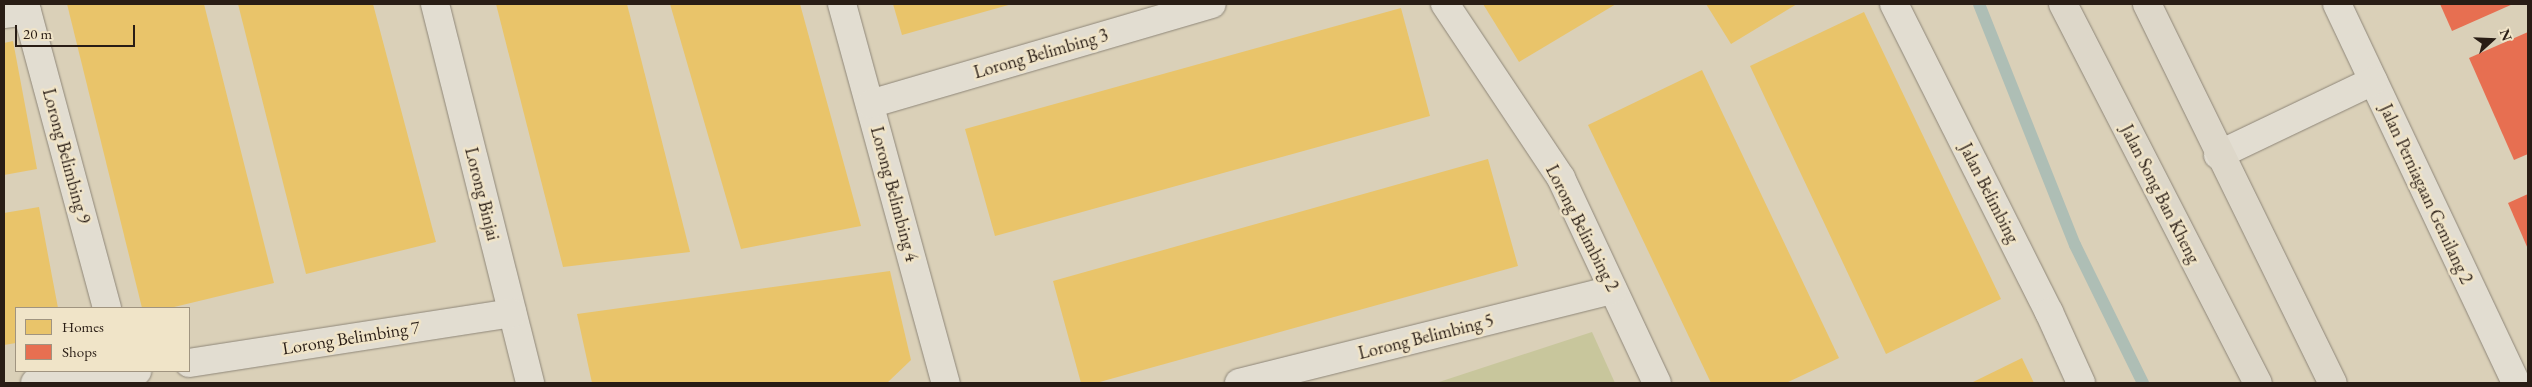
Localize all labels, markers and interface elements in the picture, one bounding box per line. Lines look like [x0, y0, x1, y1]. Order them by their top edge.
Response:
scale bar [18, 15, 138, 47]
north arrow [2467, 15, 2517, 65]
text: 20 m [23, 24, 52, 43]
street label: Lorong Belimbing 3 [971, 24, 1111, 84]
text: N [2496, 26, 2516, 43]
street label: Lorong Belimbing 9 [38, 86, 94, 226]
street label: Jalan Perniagaan Gemilang 2 [2375, 101, 2477, 287]
street label: Jalan Song Ban Kheng [2116, 121, 2204, 267]
street label: Lorong Belimbing 4 [866, 124, 922, 264]
street label: Jalan Belimbing [1955, 139, 2023, 247]
street label: Lorong Binjai [460, 145, 504, 243]
street label: Lorong Belimbing 2 [1541, 161, 1623, 295]
legend [15, 307, 190, 372]
street label: Lorong Belimbing 5 [1356, 310, 1496, 364]
street label: Lorong Belimbing 7 [281, 316, 421, 360]
text: Homes [62, 317, 104, 336]
text: Shops [62, 342, 97, 361]

